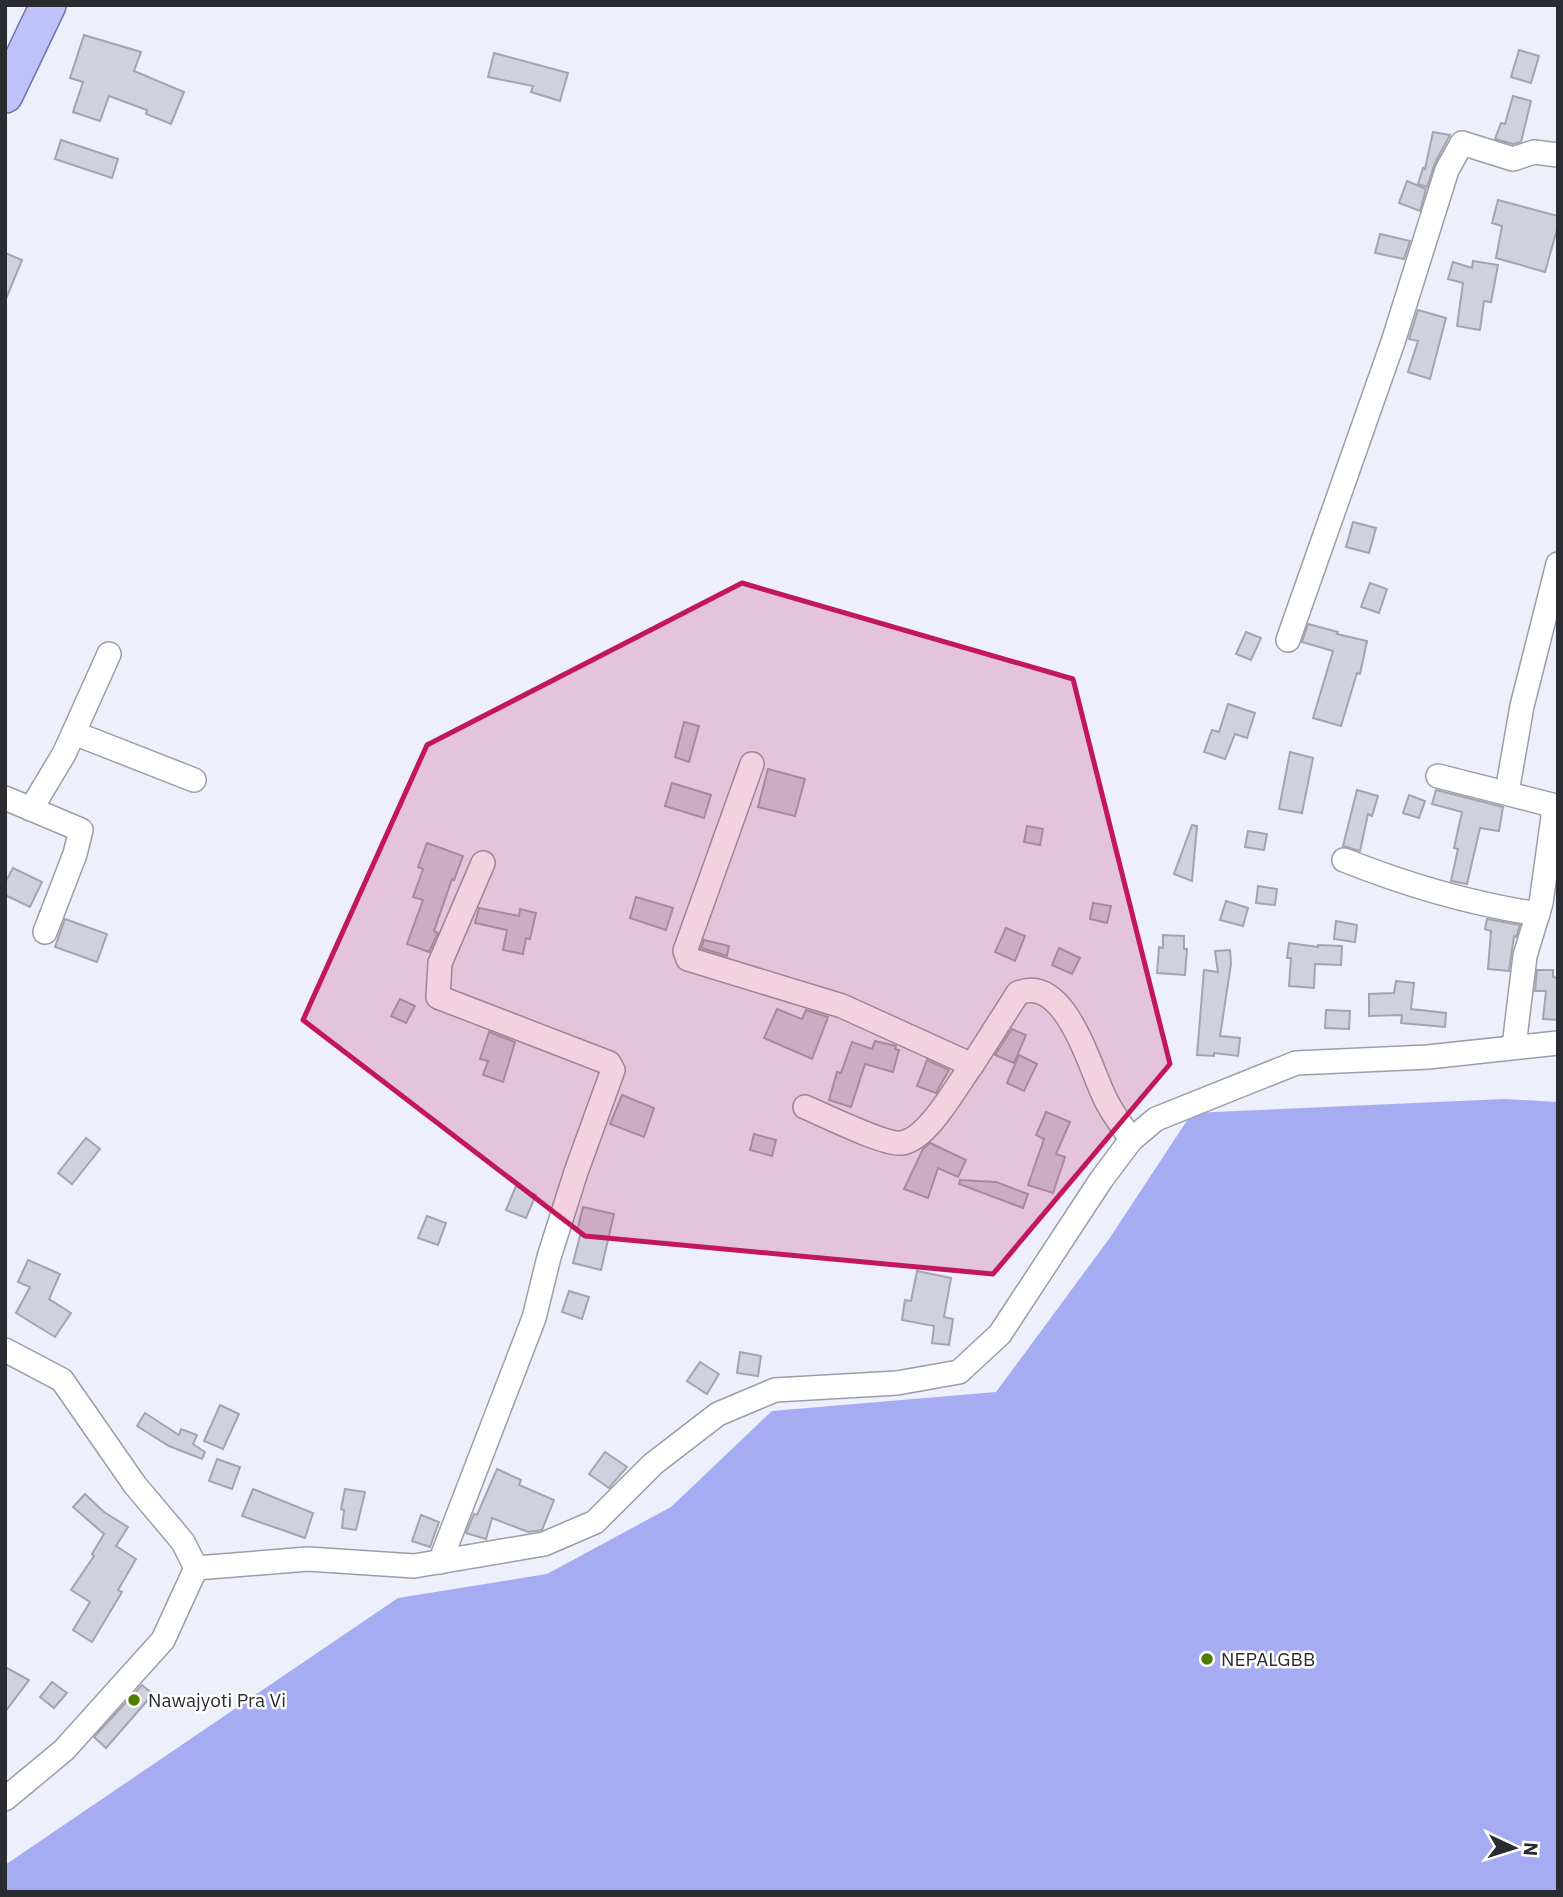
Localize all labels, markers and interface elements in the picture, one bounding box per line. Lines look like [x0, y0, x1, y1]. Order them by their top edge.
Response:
place label: NEPALGBB [1221, 1647, 1315, 1671]
marker: NEPALGBB [1199, 1651, 1215, 1667]
place label: Nawajyoti Pra Vi [148, 1688, 286, 1712]
marker: Nawajyoti Pra Vi [126, 1692, 142, 1708]
north arrow [1479, 1813, 1549, 1883]
text: N [1519, 1841, 1543, 1857]

